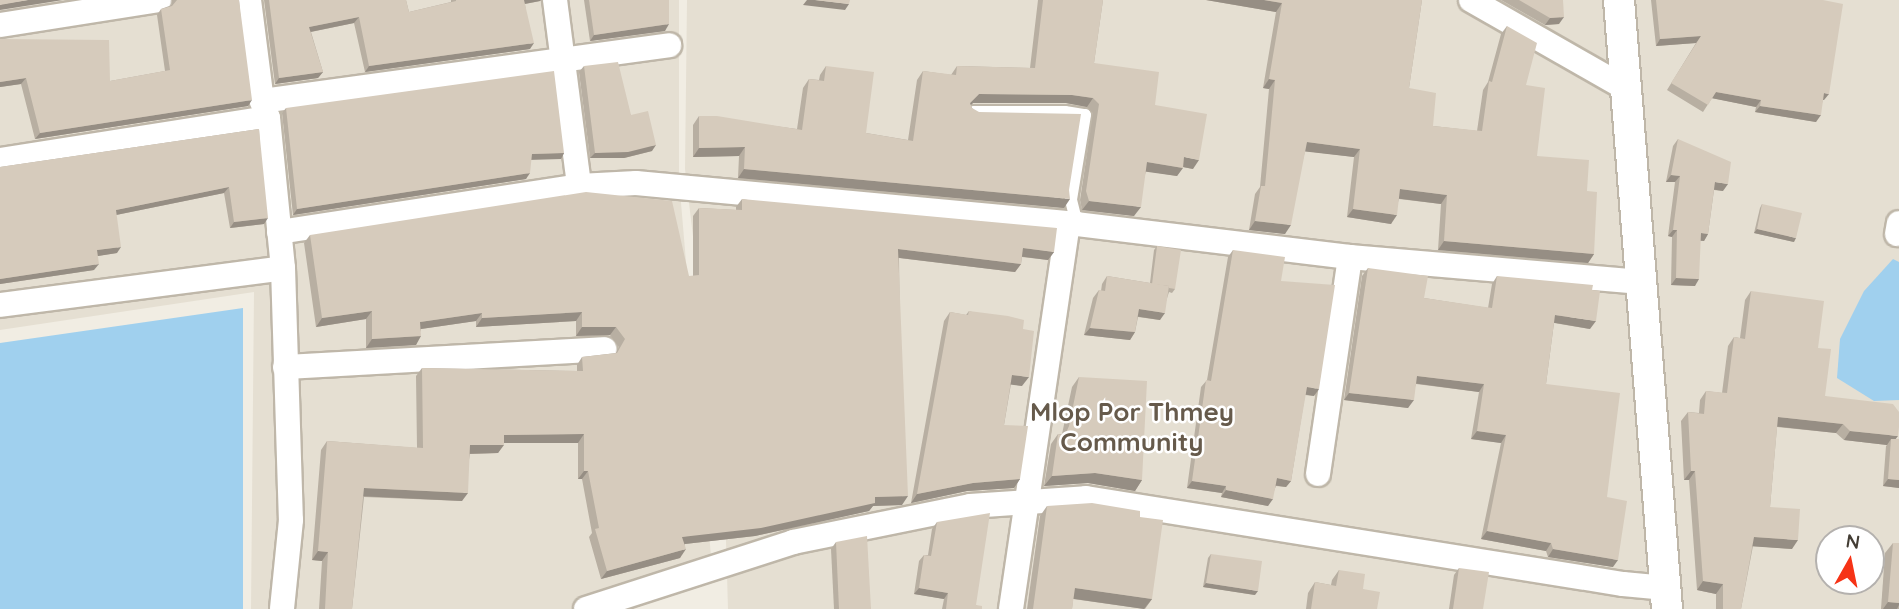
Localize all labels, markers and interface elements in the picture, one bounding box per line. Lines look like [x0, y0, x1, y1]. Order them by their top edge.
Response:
district label: Mlop Por Thmey Community [1030, 396, 1234, 458]
north arrow [1815, 525, 1885, 595]
text: N [1844, 528, 1862, 554]

